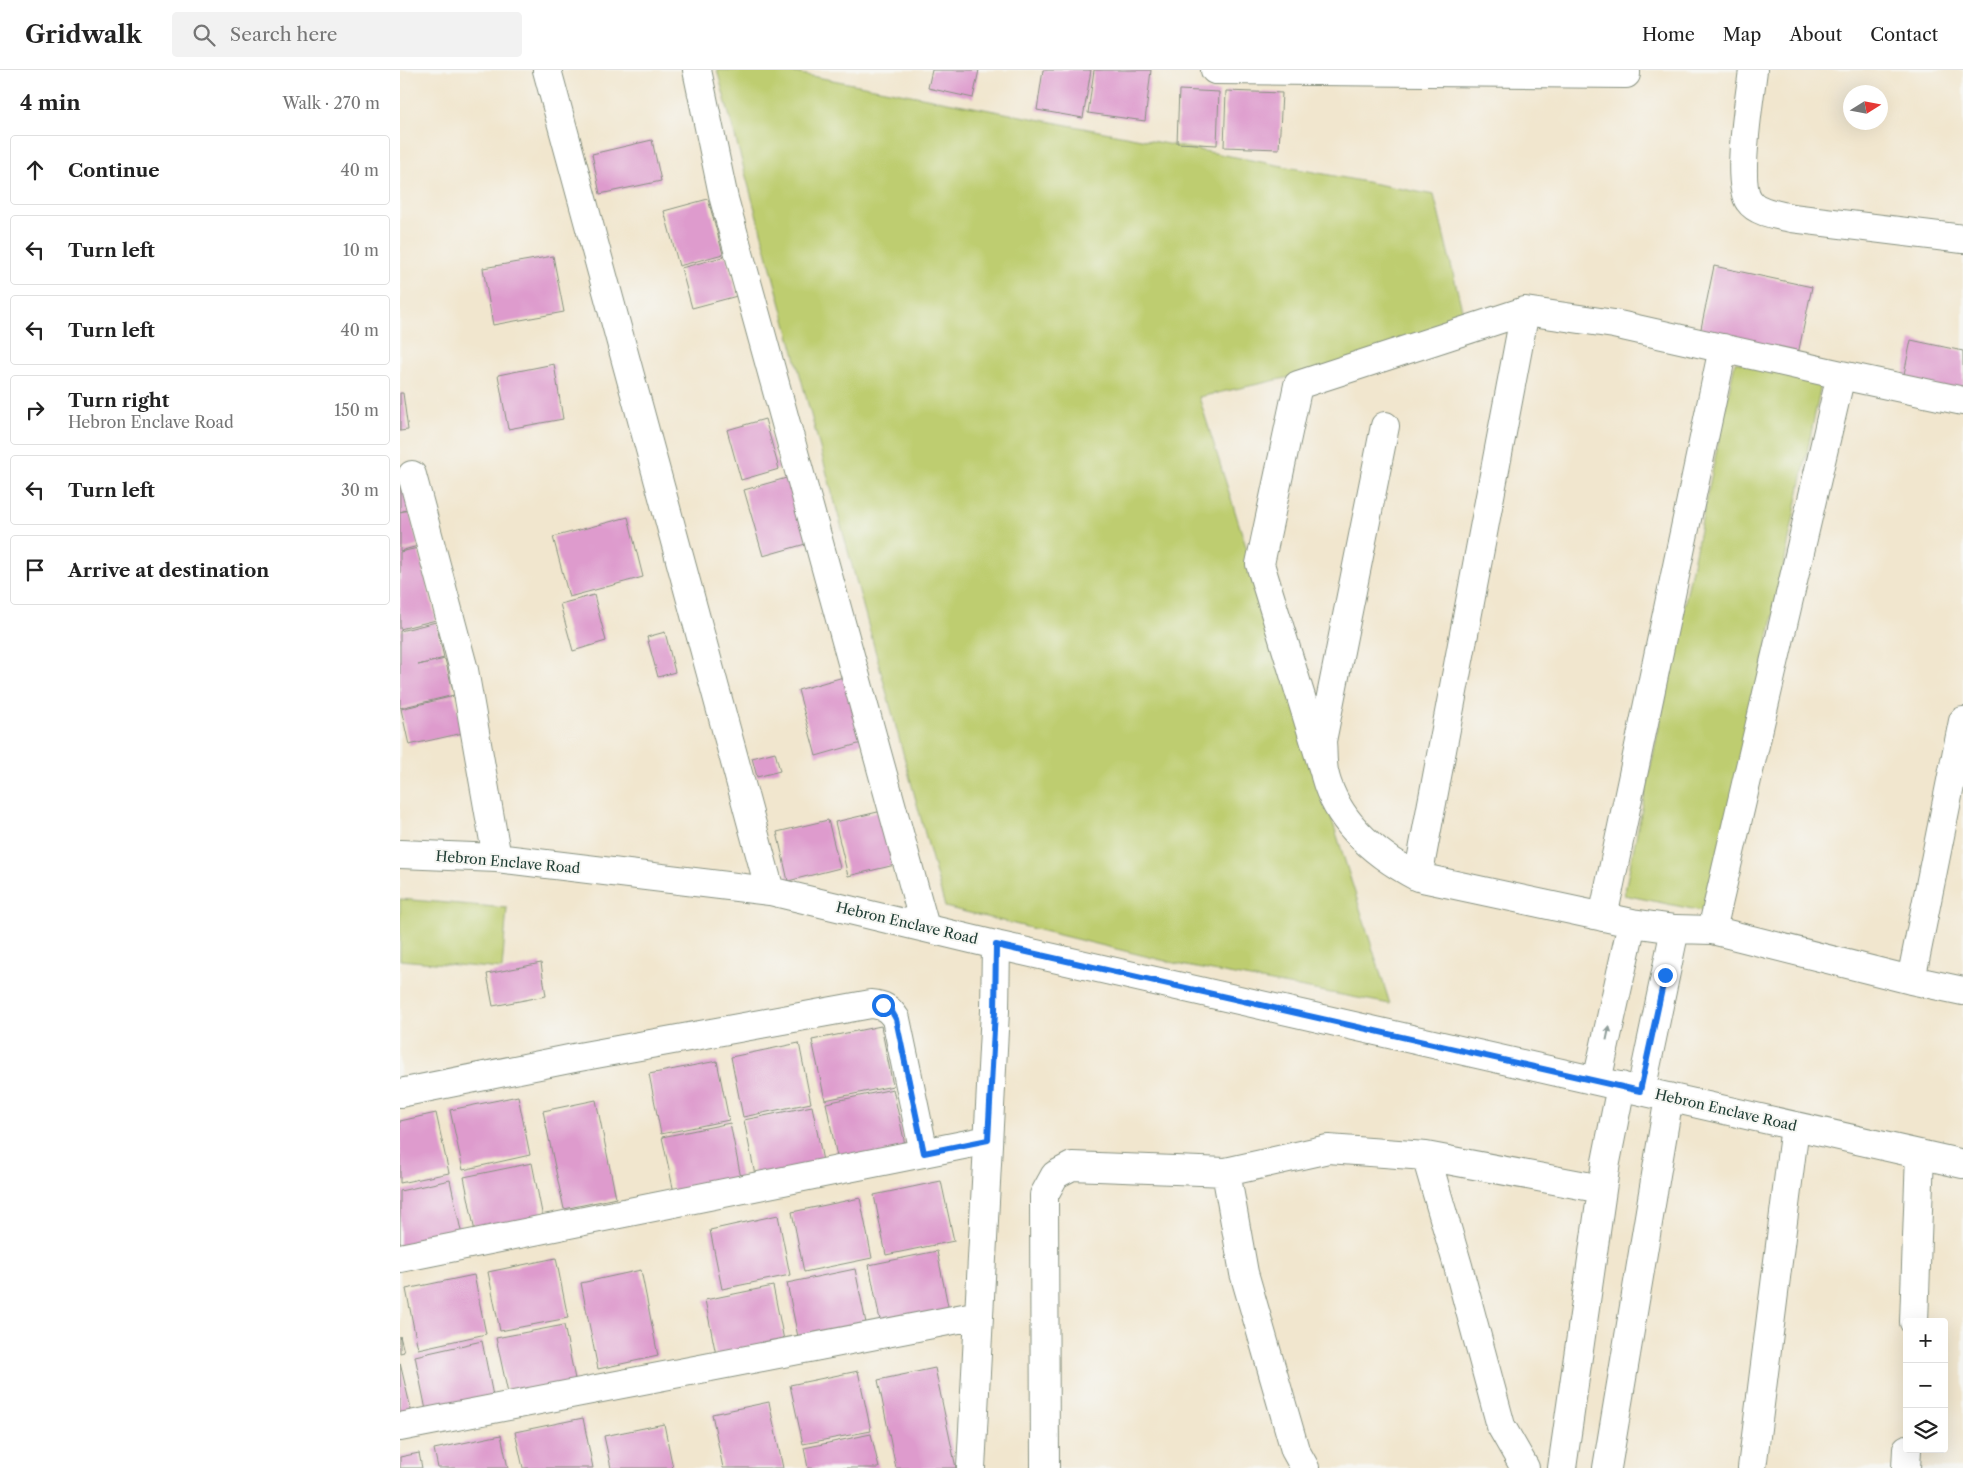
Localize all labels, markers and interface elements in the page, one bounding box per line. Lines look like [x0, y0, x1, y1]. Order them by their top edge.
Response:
search box [172, 12, 522, 57]
text: Gridwalk [25, 20, 142, 49]
icon: search [190, 21, 218, 49]
text: Search here [230, 23, 338, 46]
text: Home [1642, 24, 1695, 46]
text: Map [1723, 24, 1761, 46]
text: About [1789, 24, 1842, 46]
text: Contact [1870, 24, 1938, 46]
north arrow [1843, 85, 1888, 130]
text: 4 min [20, 90, 81, 115]
text: Walk · 270 m [282, 93, 380, 113]
icon: ahead [21, 156, 49, 184]
text: Continue [68, 159, 160, 182]
text: 40 m [340, 160, 379, 180]
icon: left [21, 236, 49, 264]
text: Turn left [68, 239, 155, 262]
text: 10 m [343, 240, 379, 260]
icon: left [21, 316, 49, 344]
text: Turn left [68, 319, 155, 342]
text: 40 m [340, 320, 379, 340]
text: Turn right [68, 389, 169, 412]
icon: right [21, 396, 49, 424]
text: 150 m [334, 400, 379, 420]
text: Hebron Enclave Road [68, 412, 234, 432]
icon: left [21, 476, 49, 504]
text: Turn left [68, 479, 155, 502]
text: 30 m [341, 480, 379, 500]
icon: arrive [21, 556, 49, 584]
text: Arrive at destination [68, 559, 269, 582]
street label: Hebron Enclave Road [435, 847, 582, 877]
street label: Hebron Enclave Road [834, 898, 980, 948]
route end [1654, 964, 1677, 987]
route start [872, 994, 895, 1017]
one-way arrow [1604, 1025, 1612, 1041]
street label: Hebron Enclave Road [1653, 1085, 1799, 1135]
map controls [1903, 1318, 1948, 1453]
button: + [1903, 1318, 1948, 1363]
button: − [1903, 1363, 1948, 1408]
button: layers [1903, 1408, 1948, 1453]

